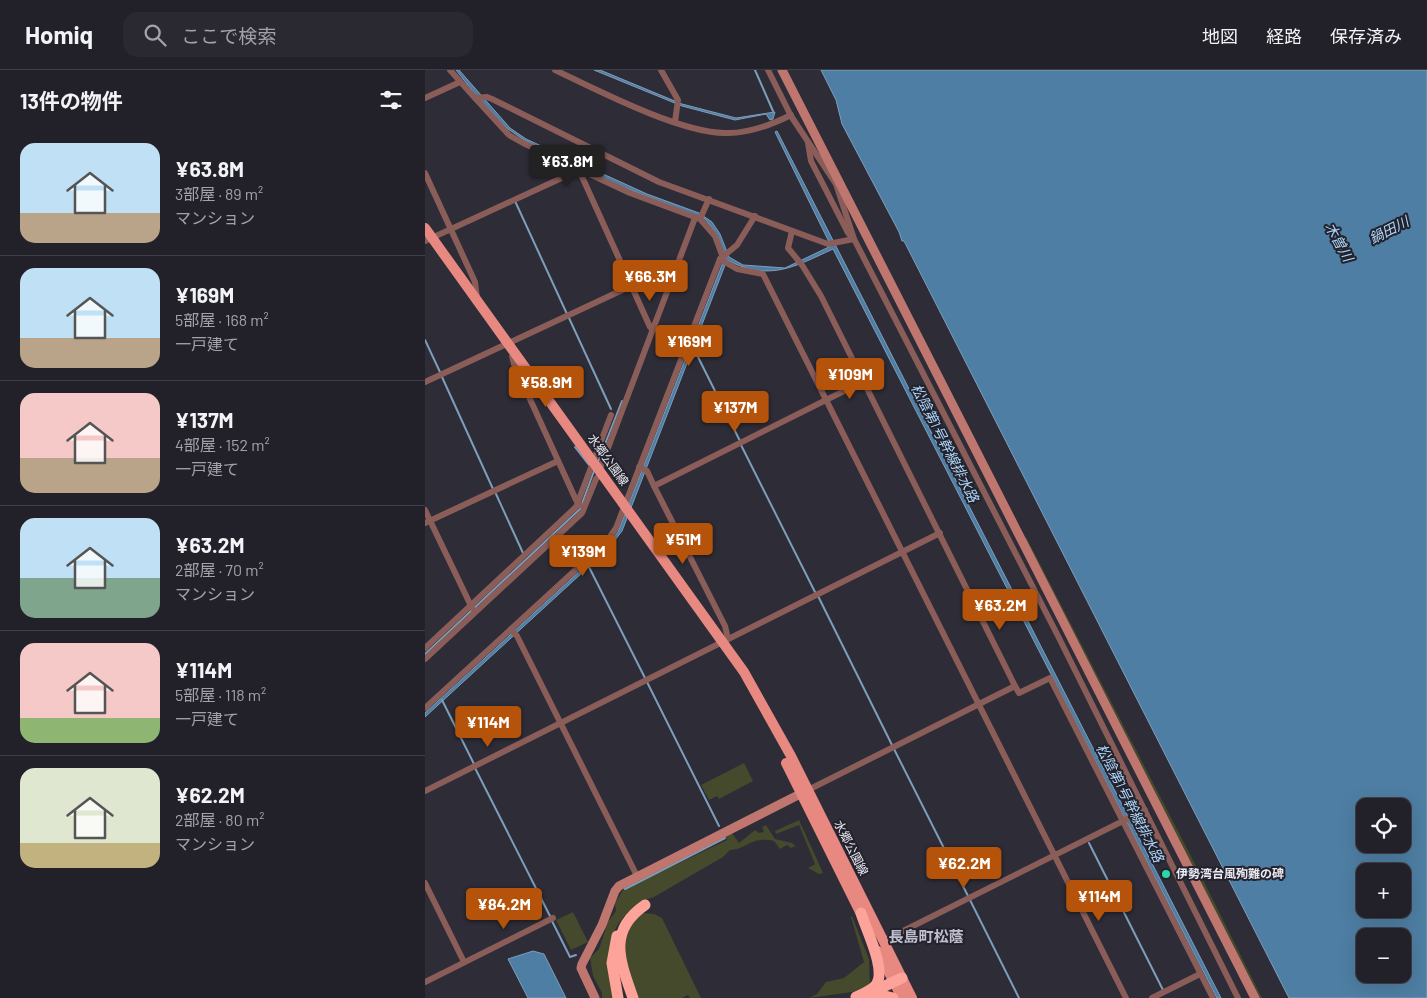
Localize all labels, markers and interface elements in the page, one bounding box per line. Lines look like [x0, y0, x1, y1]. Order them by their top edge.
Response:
search box [123, 12, 473, 57]
text: Homiq [25, 20, 93, 49]
icon: search [141, 21, 169, 49]
text: ここで検索 [181, 24, 276, 47]
text: 地図 [1202, 25, 1238, 47]
text: 経路 [1266, 25, 1302, 47]
text: 保存済み [1330, 25, 1402, 47]
icon: filters [377, 86, 405, 114]
text: 13件の物件 [20, 88, 123, 113]
pin: ¥63.8M [526, 144, 608, 187]
text: ¥63.8M [541, 151, 593, 170]
text: ¥63.8M [175, 156, 244, 181]
icon: home [60, 163, 120, 223]
text: 3部屋 · 89 m² [175, 184, 263, 203]
text: マンション [175, 208, 255, 227]
water label: 鍋田川 [1366, 212, 1413, 247]
water label: 木曽川 [1322, 219, 1358, 266]
pin: ¥66.3M [609, 260, 691, 302]
text: ¥66.3M [624, 266, 676, 285]
text: ¥169M [175, 282, 234, 307]
icon: home [60, 288, 120, 348]
text: 5部屋 · 168 m² [175, 310, 269, 329]
pin: ¥169M [654, 324, 724, 367]
text: ¥169M [666, 331, 712, 350]
text: 一戸建て [175, 334, 239, 353]
pin: ¥109M [815, 358, 885, 400]
text: ¥109M [827, 364, 873, 383]
pin: ¥58.9M [505, 366, 587, 408]
text: ¥58.9M [520, 372, 572, 391]
water label: 松陰第1号幹線排水路 [908, 381, 983, 506]
pin: ¥137M [700, 390, 770, 433]
text: ¥137M [713, 397, 757, 416]
text: ¥137M [175, 407, 234, 432]
icon: home [60, 413, 120, 473]
street label: 水郷公園線 [586, 431, 632, 488]
text: 4部屋 · 152 m² [175, 435, 270, 454]
text: 一戸建て [175, 459, 239, 478]
pin: ¥51M [653, 522, 713, 565]
text: ¥51M [665, 529, 701, 548]
text: ¥63.2M [175, 532, 244, 557]
pin: ¥139M [548, 534, 618, 577]
icon: home [60, 538, 120, 598]
text: ¥139M [560, 541, 606, 560]
text: 2部屋 · 70 m² [175, 560, 264, 579]
text: マンション [175, 584, 255, 603]
pin: ¥63.2M [959, 588, 1041, 631]
text: ¥63.2M [974, 595, 1026, 614]
text: ¥114M [175, 657, 232, 682]
icon: home [60, 663, 120, 723]
text: 5部屋 · 118 m² [175, 685, 266, 704]
pin: ¥114M [453, 706, 523, 748]
text: 一戸建て [175, 709, 239, 728]
text: ¥114M [466, 712, 510, 731]
water label: 松陰第1号幹線排水路 [1093, 741, 1168, 866]
text: ¥62.2M [175, 782, 245, 807]
icon: home [60, 788, 120, 848]
map controls [1356, 798, 1411, 983]
button: locate [1356, 798, 1411, 853]
text: 2部屋 · 80 m² [175, 810, 264, 829]
street label: 水郷公園線 [832, 818, 872, 877]
text: マンション [175, 834, 255, 853]
pin: ¥62.2M [923, 846, 1005, 889]
text: ¥62.2M [937, 853, 991, 872]
button: + [1356, 863, 1411, 918]
place label: 伊勢湾台風殉難の碑 [1176, 866, 1284, 880]
marker: 伊勢湾台風殉難の碑 [1160, 868, 1172, 880]
pin: ¥114M [1064, 880, 1134, 922]
text: ¥114M [1077, 886, 1121, 905]
pin: ¥84.2M [463, 888, 545, 930]
text: ¥84.2M [477, 894, 531, 913]
district label: 長島町松蔭 [888, 927, 964, 945]
button: − [1356, 928, 1411, 983]

